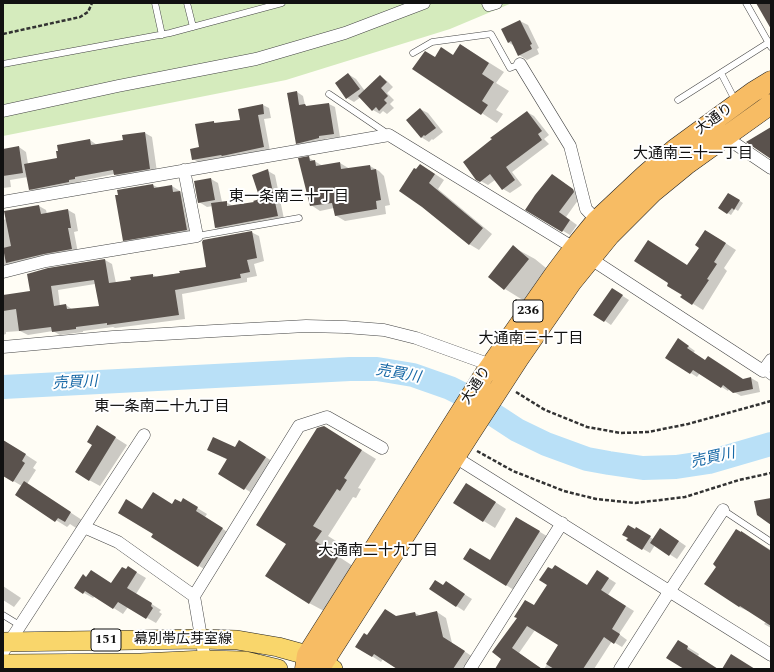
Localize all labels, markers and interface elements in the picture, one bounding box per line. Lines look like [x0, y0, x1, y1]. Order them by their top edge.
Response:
street label: 大通り [693, 101, 737, 139]
district label: 大通南三十一丁目 [633, 146, 753, 164]
district label: 東一条南三十丁目 [229, 189, 349, 207]
road number: 236 [513, 300, 543, 322]
district label: 大通南三十丁目 [479, 331, 583, 349]
water label: 売買川 [374, 362, 422, 388]
street label: 大通り [459, 364, 495, 408]
water label: 売買川 [52, 374, 98, 394]
district label: 東一条南二十九丁目 [95, 399, 229, 417]
water label: 売買川 [689, 445, 737, 473]
district label: 大通南二十九丁目 [318, 543, 438, 561]
road number: 151 [91, 629, 121, 651]
street label: 幕別帯広芽室線 [134, 632, 232, 648]

